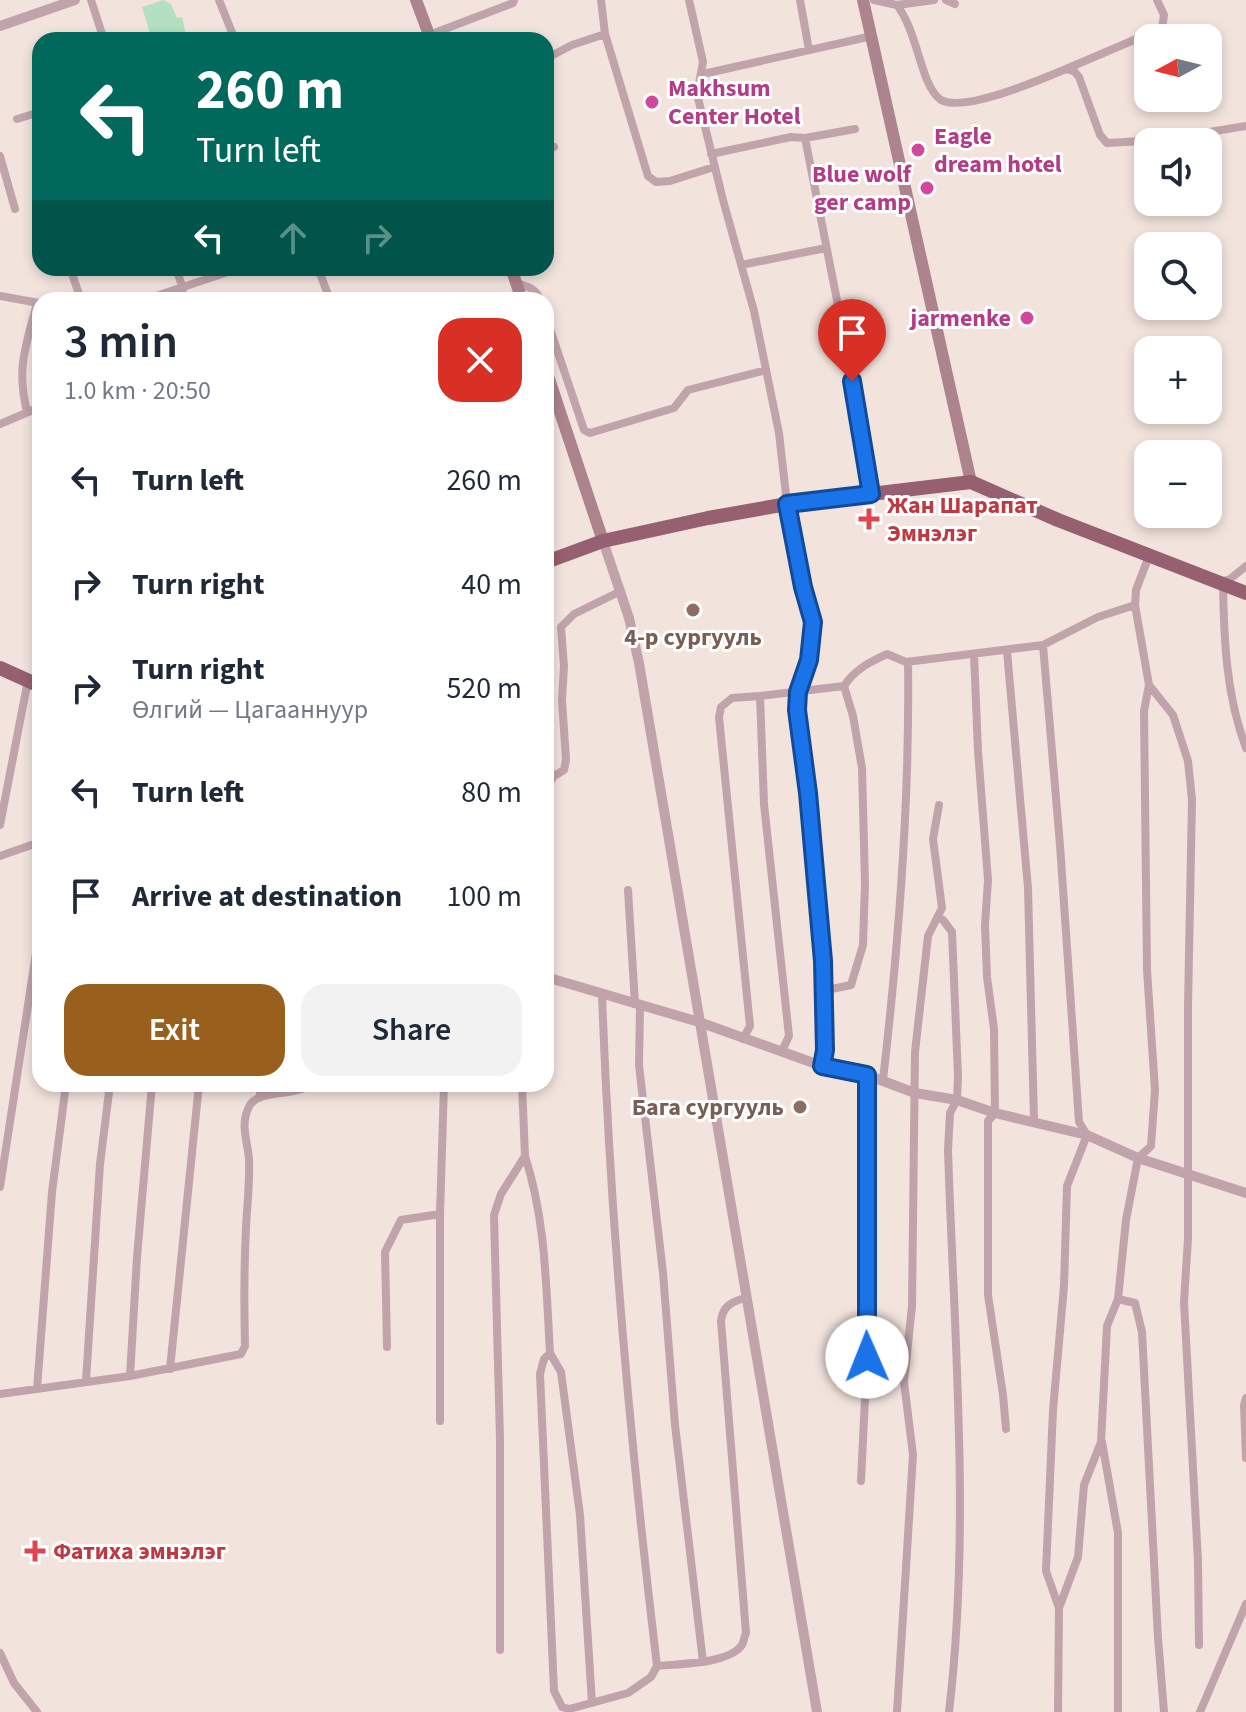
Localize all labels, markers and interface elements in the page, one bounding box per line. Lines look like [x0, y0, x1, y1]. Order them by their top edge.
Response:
north arrow [1134, 24, 1222, 112]
map controls [1134, 24, 1222, 528]
text: 260 m [196, 51, 344, 130]
icon: left [64, 64, 168, 168]
place label: Makhsum Center Hotel [668, 71, 801, 134]
marker: Makhsum Center Hotel [643, 93, 661, 111]
place label: Eagle dream hotel [934, 119, 1062, 182]
text: Turn left [196, 125, 321, 176]
button: sound [1134, 128, 1222, 216]
marker: Eagle dream hotel [909, 141, 927, 159]
place label: Blue wolf ger camp [812, 157, 912, 220]
marker: Blue wolf ger camp [918, 179, 936, 197]
icon: left [187, 216, 231, 260]
icon: ahead [271, 216, 315, 260]
icon: right [355, 216, 399, 260]
button: search [1134, 232, 1222, 320]
pin [818, 299, 886, 381]
place label: jarmenke [908, 301, 1011, 336]
text: 3 min [64, 308, 178, 376]
marker: jarmenke [1018, 309, 1036, 327]
icon: arrive [830, 311, 874, 355]
button: close [438, 318, 522, 402]
button: + [1134, 336, 1222, 424]
text: 1.0 km · 20:50 [64, 372, 211, 409]
button: − [1134, 440, 1222, 528]
icon: left [64, 458, 108, 502]
text: Turn left [132, 459, 244, 502]
text: 260 m [446, 459, 522, 502]
place label: Жан Шарапат Эмнэлэг [887, 488, 1038, 551]
marker: Жан Шарапат Эмнэлэг [858, 508, 880, 530]
icon: right [64, 562, 108, 606]
text: Turn right [132, 563, 264, 606]
text: 40 m [461, 563, 522, 606]
marker: 4-р сургууль [684, 601, 702, 619]
place label: 4-р сургууль [624, 620, 762, 655]
text: Turn right [132, 648, 264, 691]
icon: right [64, 666, 108, 710]
text: 520 m [446, 667, 522, 710]
text: Өлгий — Цагааннуур [132, 691, 368, 728]
icon: left [64, 770, 108, 814]
text: Turn left [132, 771, 244, 814]
text: 80 m [461, 771, 522, 814]
icon: arrive [64, 874, 108, 918]
text: Arrive at destination [132, 875, 402, 918]
text: 100 m [446, 875, 522, 918]
button: Exit [64, 984, 285, 1076]
button: Share [301, 984, 522, 1076]
place label: Бага сургууль [632, 1090, 784, 1125]
marker: Бага сургууль [791, 1098, 809, 1116]
position arrow [825, 1315, 909, 1399]
place label: Фатиха эмнэлэг [53, 1534, 226, 1569]
marker: Фатиха эмнэлэг [24, 1540, 46, 1562]

